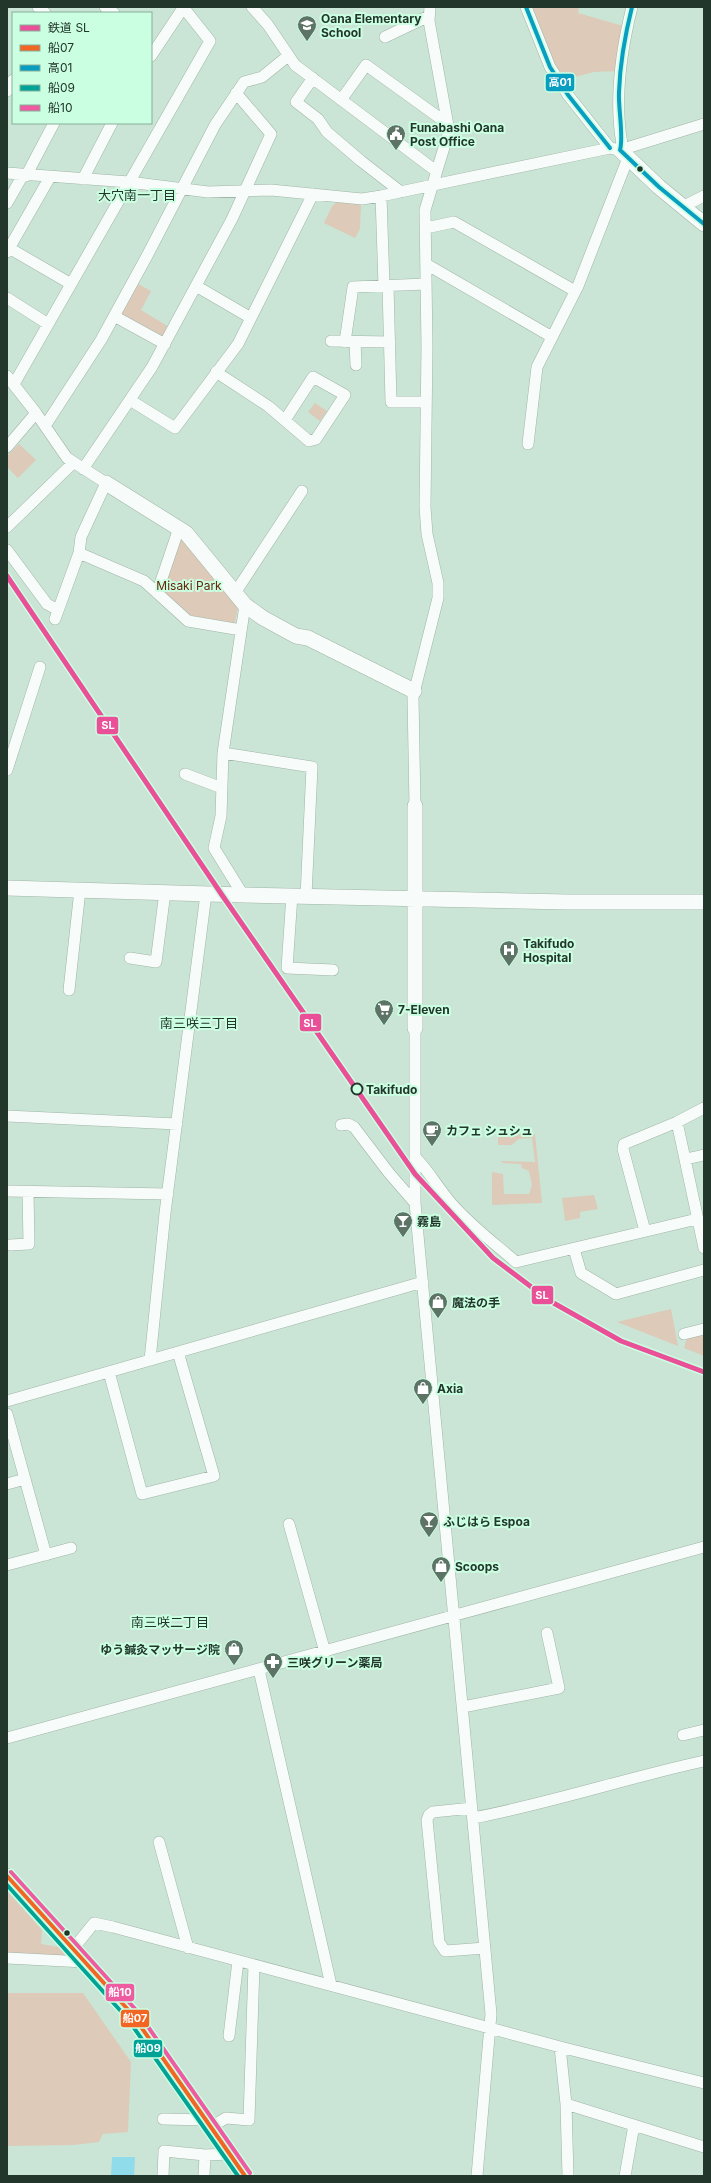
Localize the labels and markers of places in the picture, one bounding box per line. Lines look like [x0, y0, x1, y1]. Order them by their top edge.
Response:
place label: Oana Elementary School [321, 11, 422, 40]
school or university icon: Oana Elementary School [296, 14, 318, 42]
place label: Funabashi Oana Post Office [410, 120, 504, 149]
public building icon: Funabashi Oana Post Office [385, 123, 407, 151]
unlabelled marker [635, 164, 645, 174]
place label: Takifudo Hospital [523, 936, 574, 965]
hospital icon: Takifudo Hospital [498, 939, 520, 967]
supermarket icon: 7-Eleven [373, 998, 395, 1026]
place label: 7-Eleven [398, 1002, 450, 1017]
marker: Takifudo [350, 1082, 364, 1096]
place label: Takifudo [366, 1082, 417, 1097]
cafe icon: カフェ シュシュ [421, 1119, 443, 1147]
place label: カフェ シュシュ [446, 1123, 533, 1138]
bar icon: 霧島 [392, 1210, 414, 1238]
place label: 霧島 [417, 1214, 441, 1229]
shop icon: 魔法の手 [427, 1291, 449, 1319]
place label: 魔法の手 [452, 1295, 500, 1310]
shop icon: Axia [412, 1377, 434, 1405]
place label: Axia [437, 1381, 463, 1396]
bar icon: ふじはら Espoa [418, 1510, 440, 1538]
place label: ふじはら Espoa [443, 1514, 530, 1529]
shop icon: Scoops [430, 1555, 452, 1583]
place label: Scoops [455, 1559, 499, 1574]
shop icon: ゆう鍼灸マッサージ院 [223, 1638, 245, 1666]
place label: ゆう鍼灸マッサージ院 [100, 1642, 220, 1657]
pharmacy icon: 三咲グリーン薬局 [262, 1651, 284, 1679]
place label: 三咲グリーン薬局 [287, 1655, 382, 1670]
unlabelled marker [62, 1928, 72, 1938]

